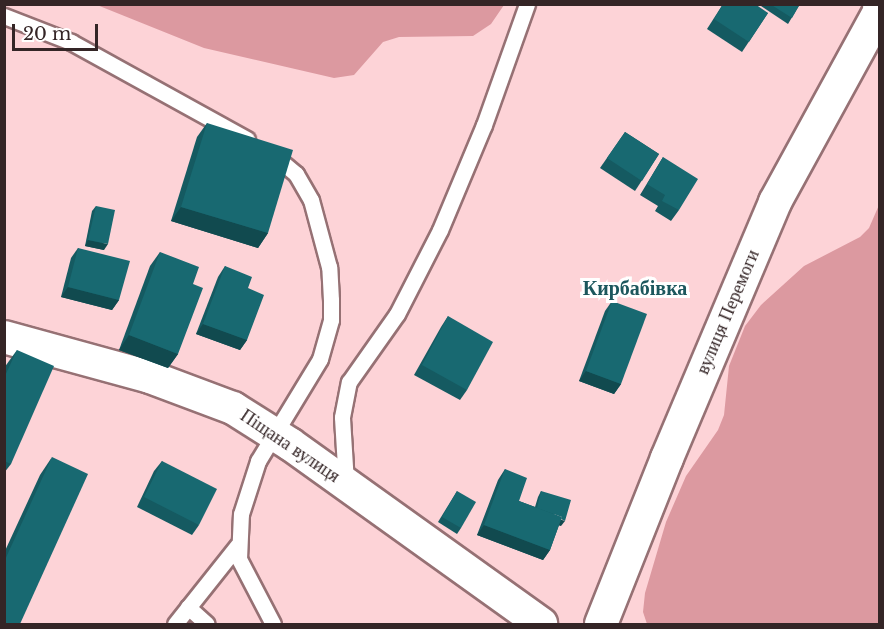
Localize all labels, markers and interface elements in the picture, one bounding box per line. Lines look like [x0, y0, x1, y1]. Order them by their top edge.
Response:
scale bar [15, 12, 100, 50]
text: 20 m [23, 23, 71, 45]
street label: вулиця Перемоги [692, 246, 764, 378]
district label: Кирбабівка [583, 276, 687, 300]
street label: Піщана вулиця [236, 405, 344, 487]

